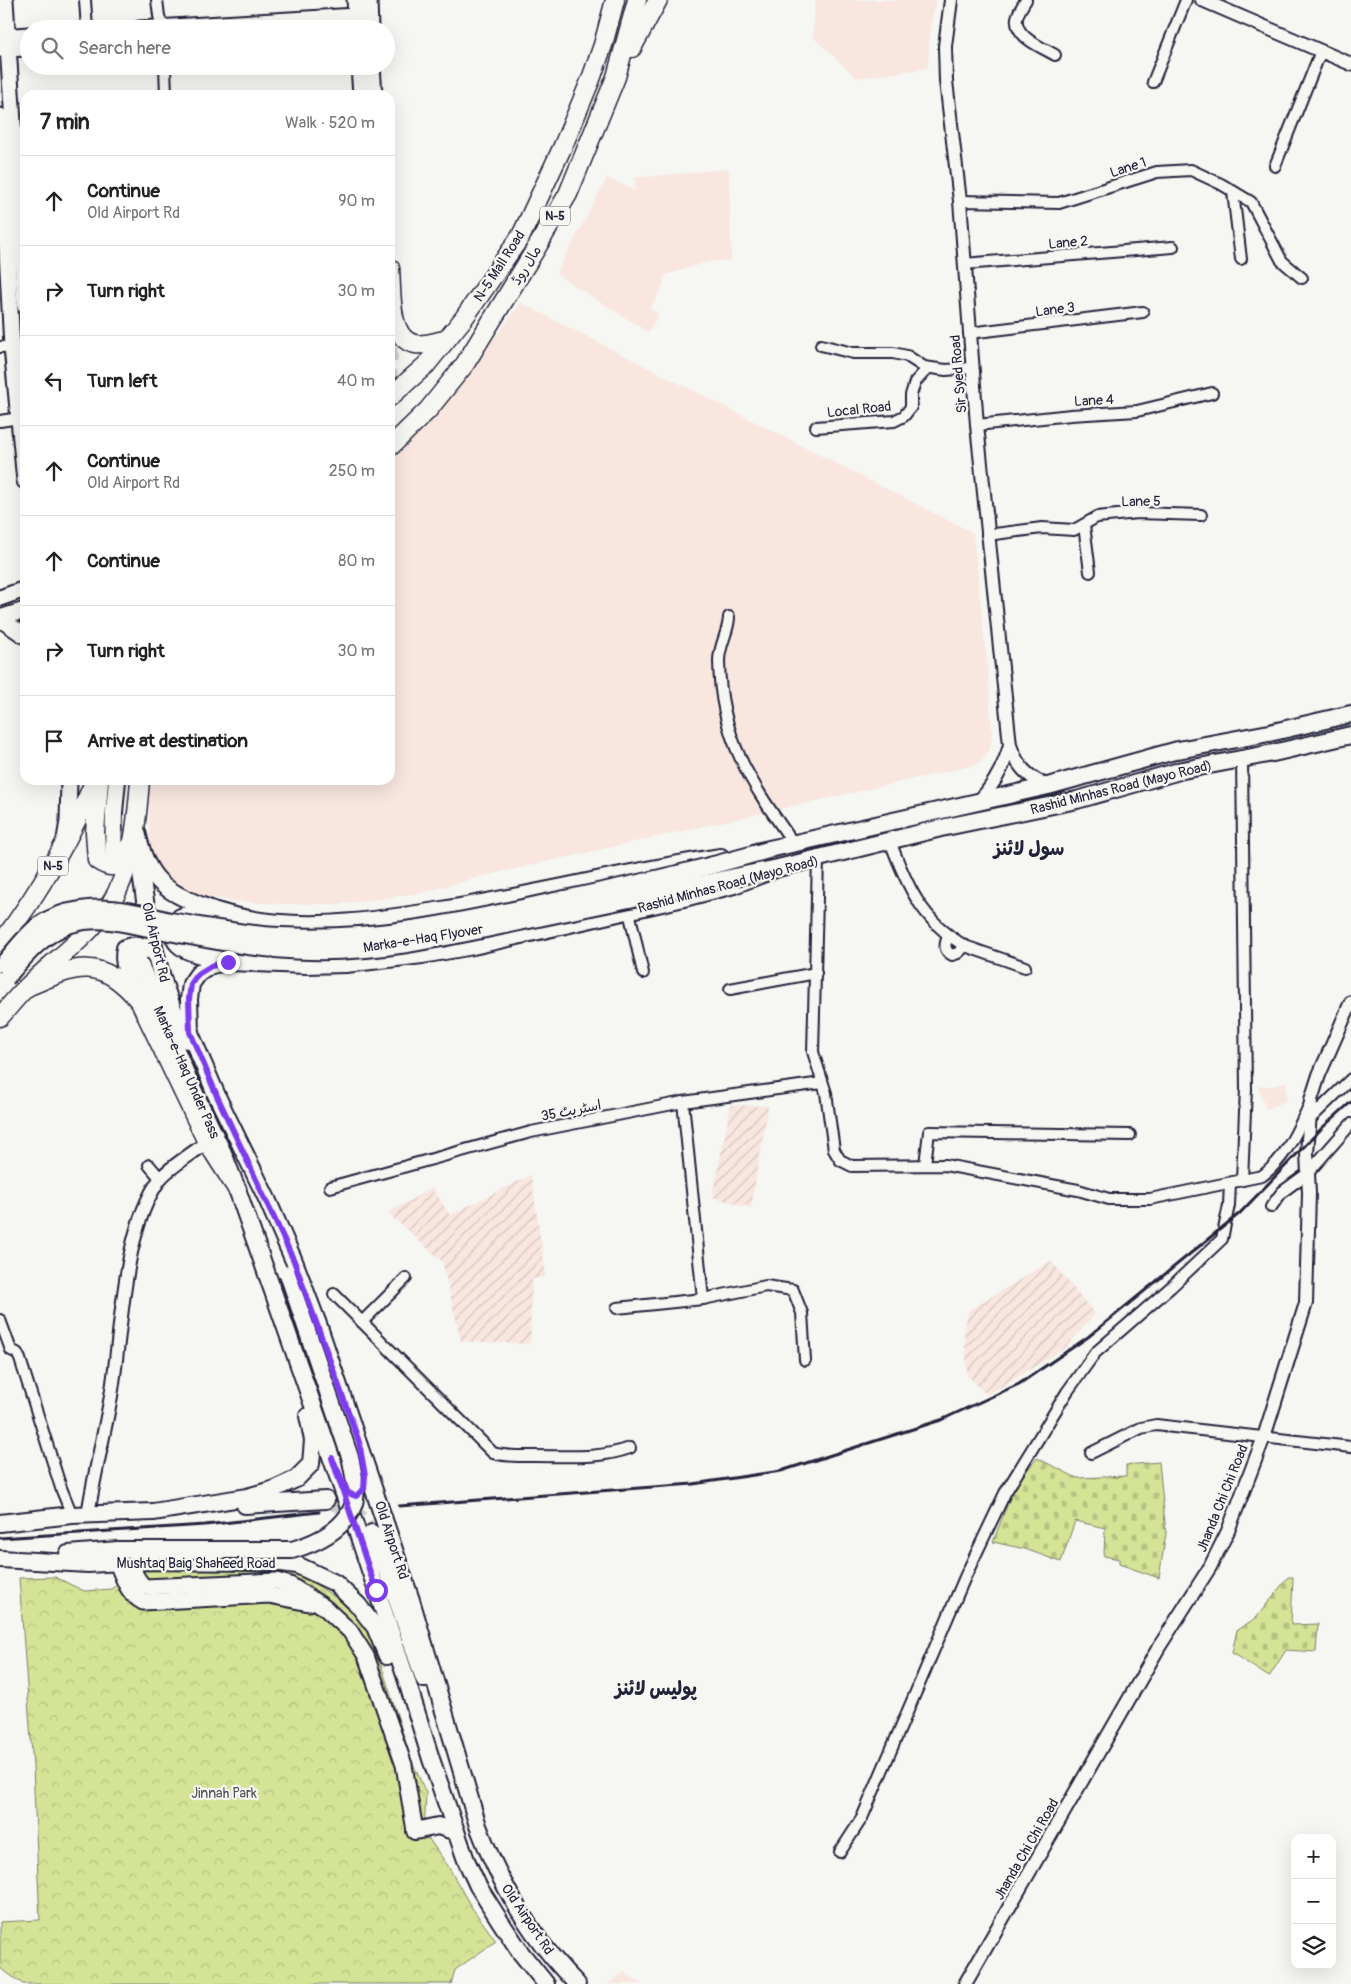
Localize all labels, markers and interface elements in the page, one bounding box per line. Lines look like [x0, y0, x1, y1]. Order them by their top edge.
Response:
search box [20, 20, 395, 75]
icon: search [38, 34, 66, 62]
text: Search here [78, 36, 171, 60]
text: 7 min [40, 109, 90, 136]
text: Walk · 520 m [285, 113, 375, 133]
street label: Lane 1 [1108, 154, 1149, 181]
text: Continue [87, 179, 160, 203]
icon: ahead [40, 187, 68, 215]
text: 90 m [338, 191, 375, 211]
text: Old Airport Rd [87, 203, 180, 223]
road number: N-5 [540, 207, 570, 226]
street label: N-5 Mall Road [470, 227, 529, 305]
street label: Lane 2 [1048, 232, 1089, 253]
street label: مال روڈ [508, 242, 545, 288]
icon: right [40, 277, 68, 305]
text: Turn right [87, 279, 165, 303]
text: 30 m [337, 281, 375, 301]
street label: Lane 3 [1034, 299, 1076, 320]
street label: Sir Syed Road [947, 334, 970, 414]
icon: left [40, 367, 68, 395]
text: Turn left [87, 369, 157, 393]
text: 40 m [337, 371, 375, 391]
street label: Lane 4 [1074, 391, 1114, 410]
street label: Local Road [826, 398, 892, 421]
text: Continue [87, 449, 160, 473]
icon: ahead [40, 457, 68, 485]
text: 250 m [329, 461, 375, 481]
text: Old Airport Rd [87, 473, 180, 493]
street label: Lane 5 [1121, 493, 1161, 510]
icon: ahead [40, 547, 68, 575]
text: Continue [87, 549, 160, 573]
text: 80 m [338, 551, 375, 571]
icon: right [40, 637, 68, 665]
text: Turn right [87, 639, 165, 663]
text: 30 m [337, 641, 375, 661]
icon: arrive [40, 727, 68, 755]
text: Arrive at destination [87, 729, 248, 753]
street label: Rashid Minhas Road (Mayo Road) [1029, 757, 1214, 818]
district label: سول لائنز [992, 837, 1064, 861]
street label: Rashid Minhas Road (Mayo Road) [636, 852, 820, 917]
road number: N-5 [38, 856, 68, 876]
street label: Old Airport Rd [138, 901, 173, 984]
street label: Marka-e-Haq Flyover [362, 921, 484, 956]
route end [217, 951, 240, 974]
street label: Marka-e-Haq Under Pass [150, 1003, 224, 1142]
street label: اسٹریٹ 35 [539, 1096, 603, 1125]
street label: Jhanda Chi Chi Road [1193, 1442, 1252, 1554]
street label: Old Airport Rd [371, 1499, 412, 1582]
street label: Mushtaq Baig Shaheed Road [116, 1555, 276, 1572]
route start [365, 1579, 388, 1602]
district label: پولیس لائنز [613, 1677, 698, 1701]
park label: Jinnah Park [191, 1785, 257, 1802]
street label: Jhanda Chi Chi Road [990, 1795, 1062, 1903]
map controls [1291, 1834, 1336, 1969]
button: + [1291, 1834, 1336, 1879]
button: − [1291, 1879, 1336, 1924]
street label: Old Airport Rd [498, 1881, 557, 1958]
button: layers [1291, 1924, 1336, 1969]

